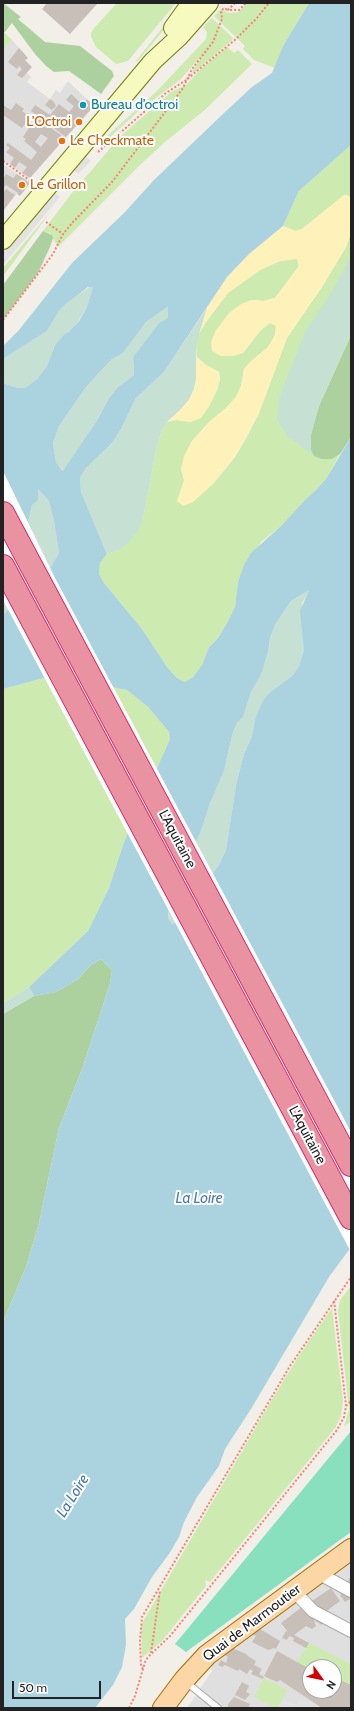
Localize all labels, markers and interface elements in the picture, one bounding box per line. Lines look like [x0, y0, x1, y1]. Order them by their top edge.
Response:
place label: Bureau d’octroi [91, 97, 178, 113]
marker: Bureau d’octroi [78, 100, 88, 110]
place label: L’Octroi [26, 114, 71, 130]
marker: L’Octroi [74, 117, 84, 127]
place label: Le Checkmate [70, 133, 154, 149]
marker: Le Checkmate [57, 136, 67, 146]
place label: Le Grillon [30, 177, 86, 193]
marker: Le Grillon [17, 180, 27, 190]
street label: L'Aquitaine [155, 807, 199, 871]
street label: L'Aquitaine [285, 1103, 329, 1167]
water label: La Loire [175, 1190, 223, 1208]
water label: La Loire [53, 1471, 93, 1521]
street label: Quai de Marmoutier [200, 1581, 304, 1665]
north arrow [302, 1659, 342, 1699]
scale bar [14, 1673, 103, 1699]
text: N [323, 1678, 339, 1692]
text: 50 m [19, 1680, 47, 1695]

